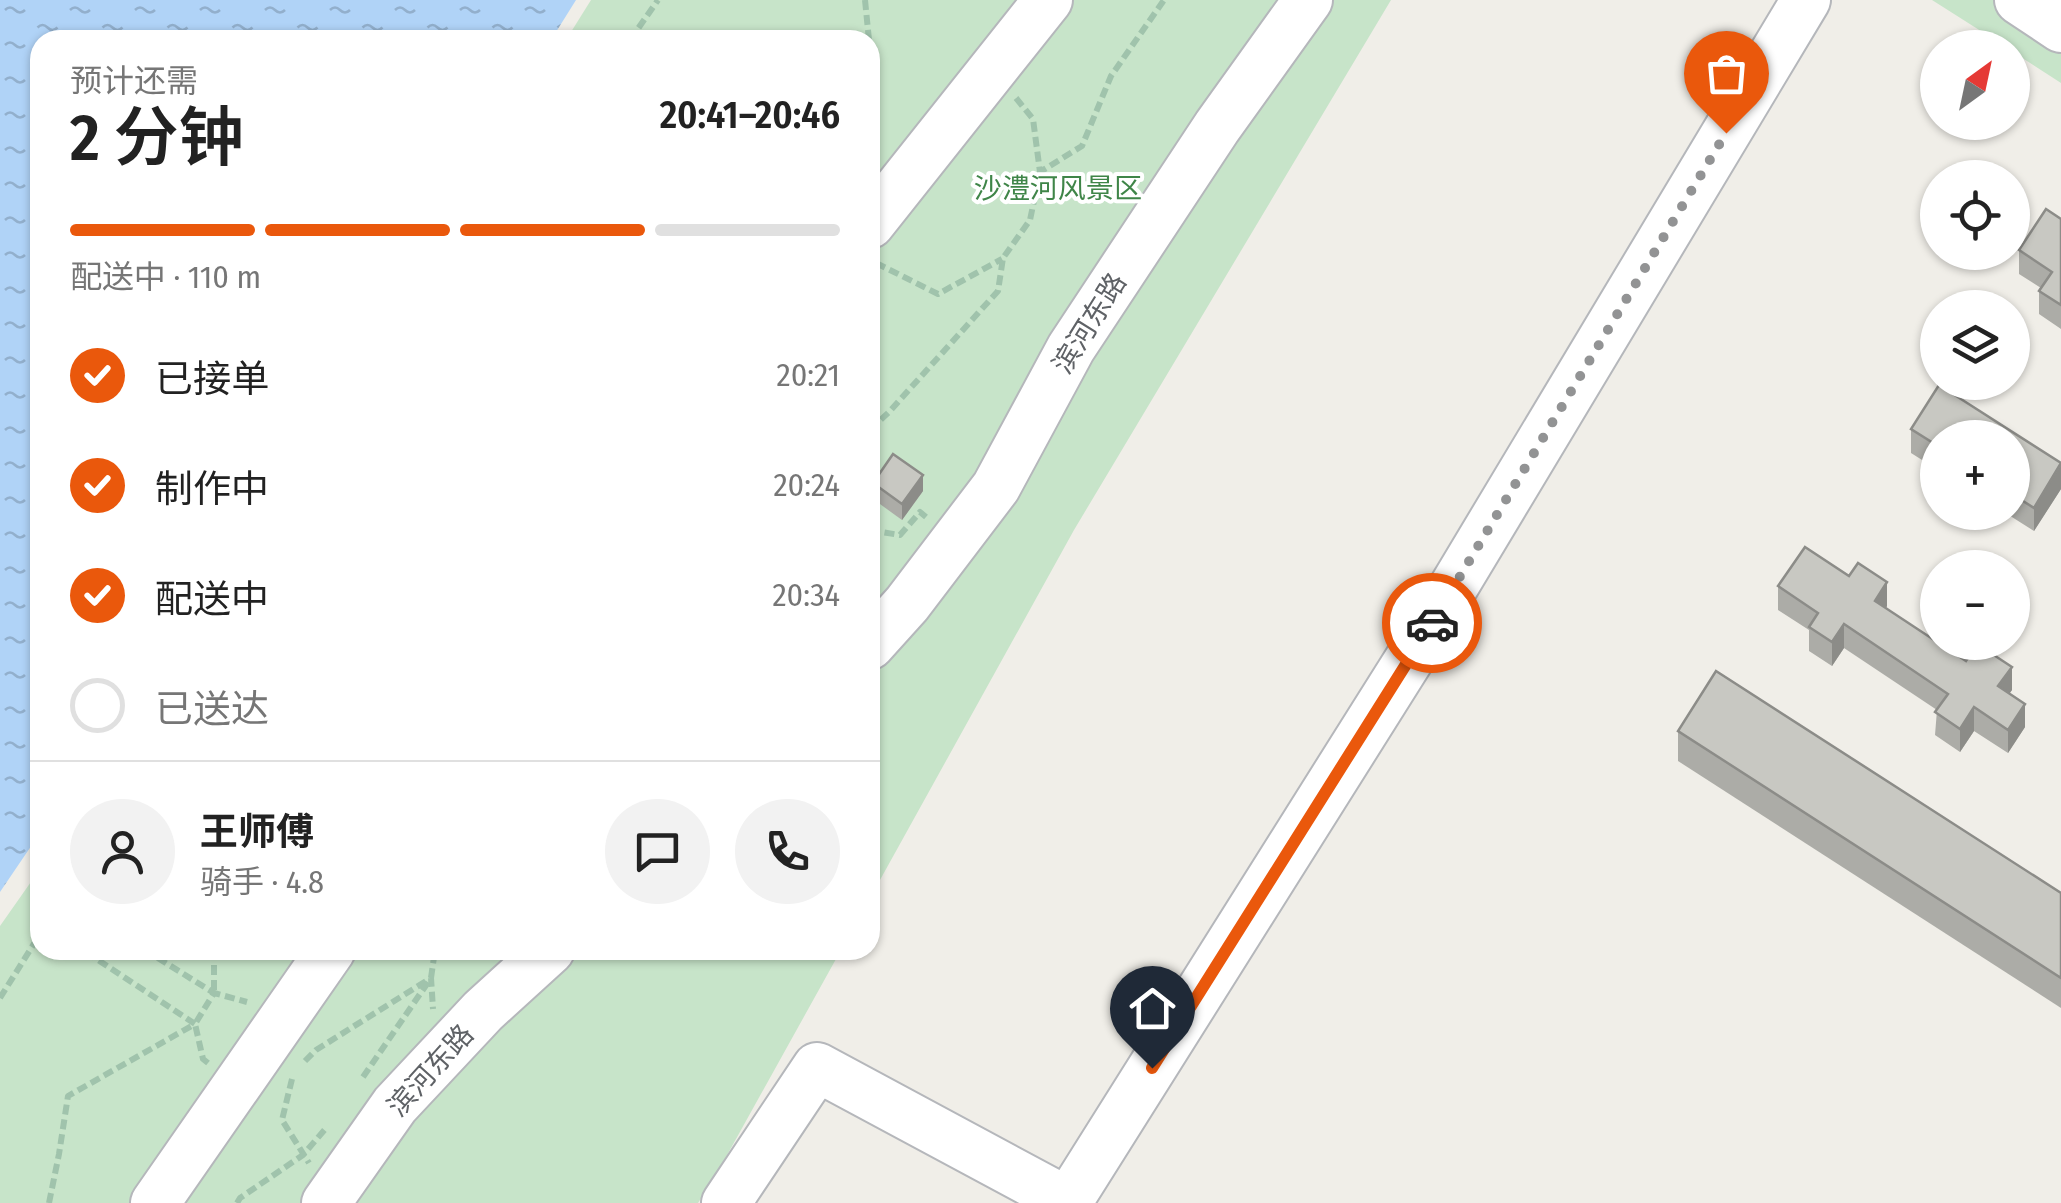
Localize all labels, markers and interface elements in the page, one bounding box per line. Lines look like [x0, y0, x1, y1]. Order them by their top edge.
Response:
north arrow [1920, 30, 2030, 140]
map controls [1920, 30, 2030, 660]
pin [1684, 31, 1769, 134]
icon: bag [1699, 46, 1754, 101]
text: 预计还需 [70, 62, 198, 100]
text: 20:41–20:46 [660, 92, 840, 138]
text: 2 分钟 [70, 99, 244, 177]
button: locate [1920, 160, 2030, 270]
park label: 沙澧河风景区 [974, 172, 1142, 205]
text: 配送中 · 110 m [70, 258, 261, 296]
street label: 滨河东路 [1046, 267, 1133, 380]
button: layers [1920, 290, 2030, 400]
icon: check [70, 348, 125, 403]
text: 已接单 [155, 356, 269, 402]
text: 20:21 [777, 356, 840, 394]
button: + [1920, 420, 2030, 530]
icon: check [70, 458, 125, 513]
text: 制作中 [155, 466, 269, 512]
text: 20:24 [773, 466, 840, 504]
button: − [1920, 550, 2030, 660]
icon: check [70, 568, 125, 623]
courier [1382, 573, 1482, 673]
text: 配送中 [155, 576, 269, 622]
text: 20:34 [772, 576, 840, 614]
icon: car [1405, 596, 1460, 651]
text: 已送达 [155, 686, 269, 732]
button: person [70, 799, 175, 904]
button: chat [605, 799, 710, 904]
button: phone [735, 799, 840, 904]
text: 王师傅 [200, 809, 314, 855]
text: 骑手 · 4.8 [200, 863, 324, 901]
pin [1110, 966, 1195, 1069]
icon: home [1125, 981, 1180, 1036]
street label: 滨河东路 [381, 1018, 480, 1123]

